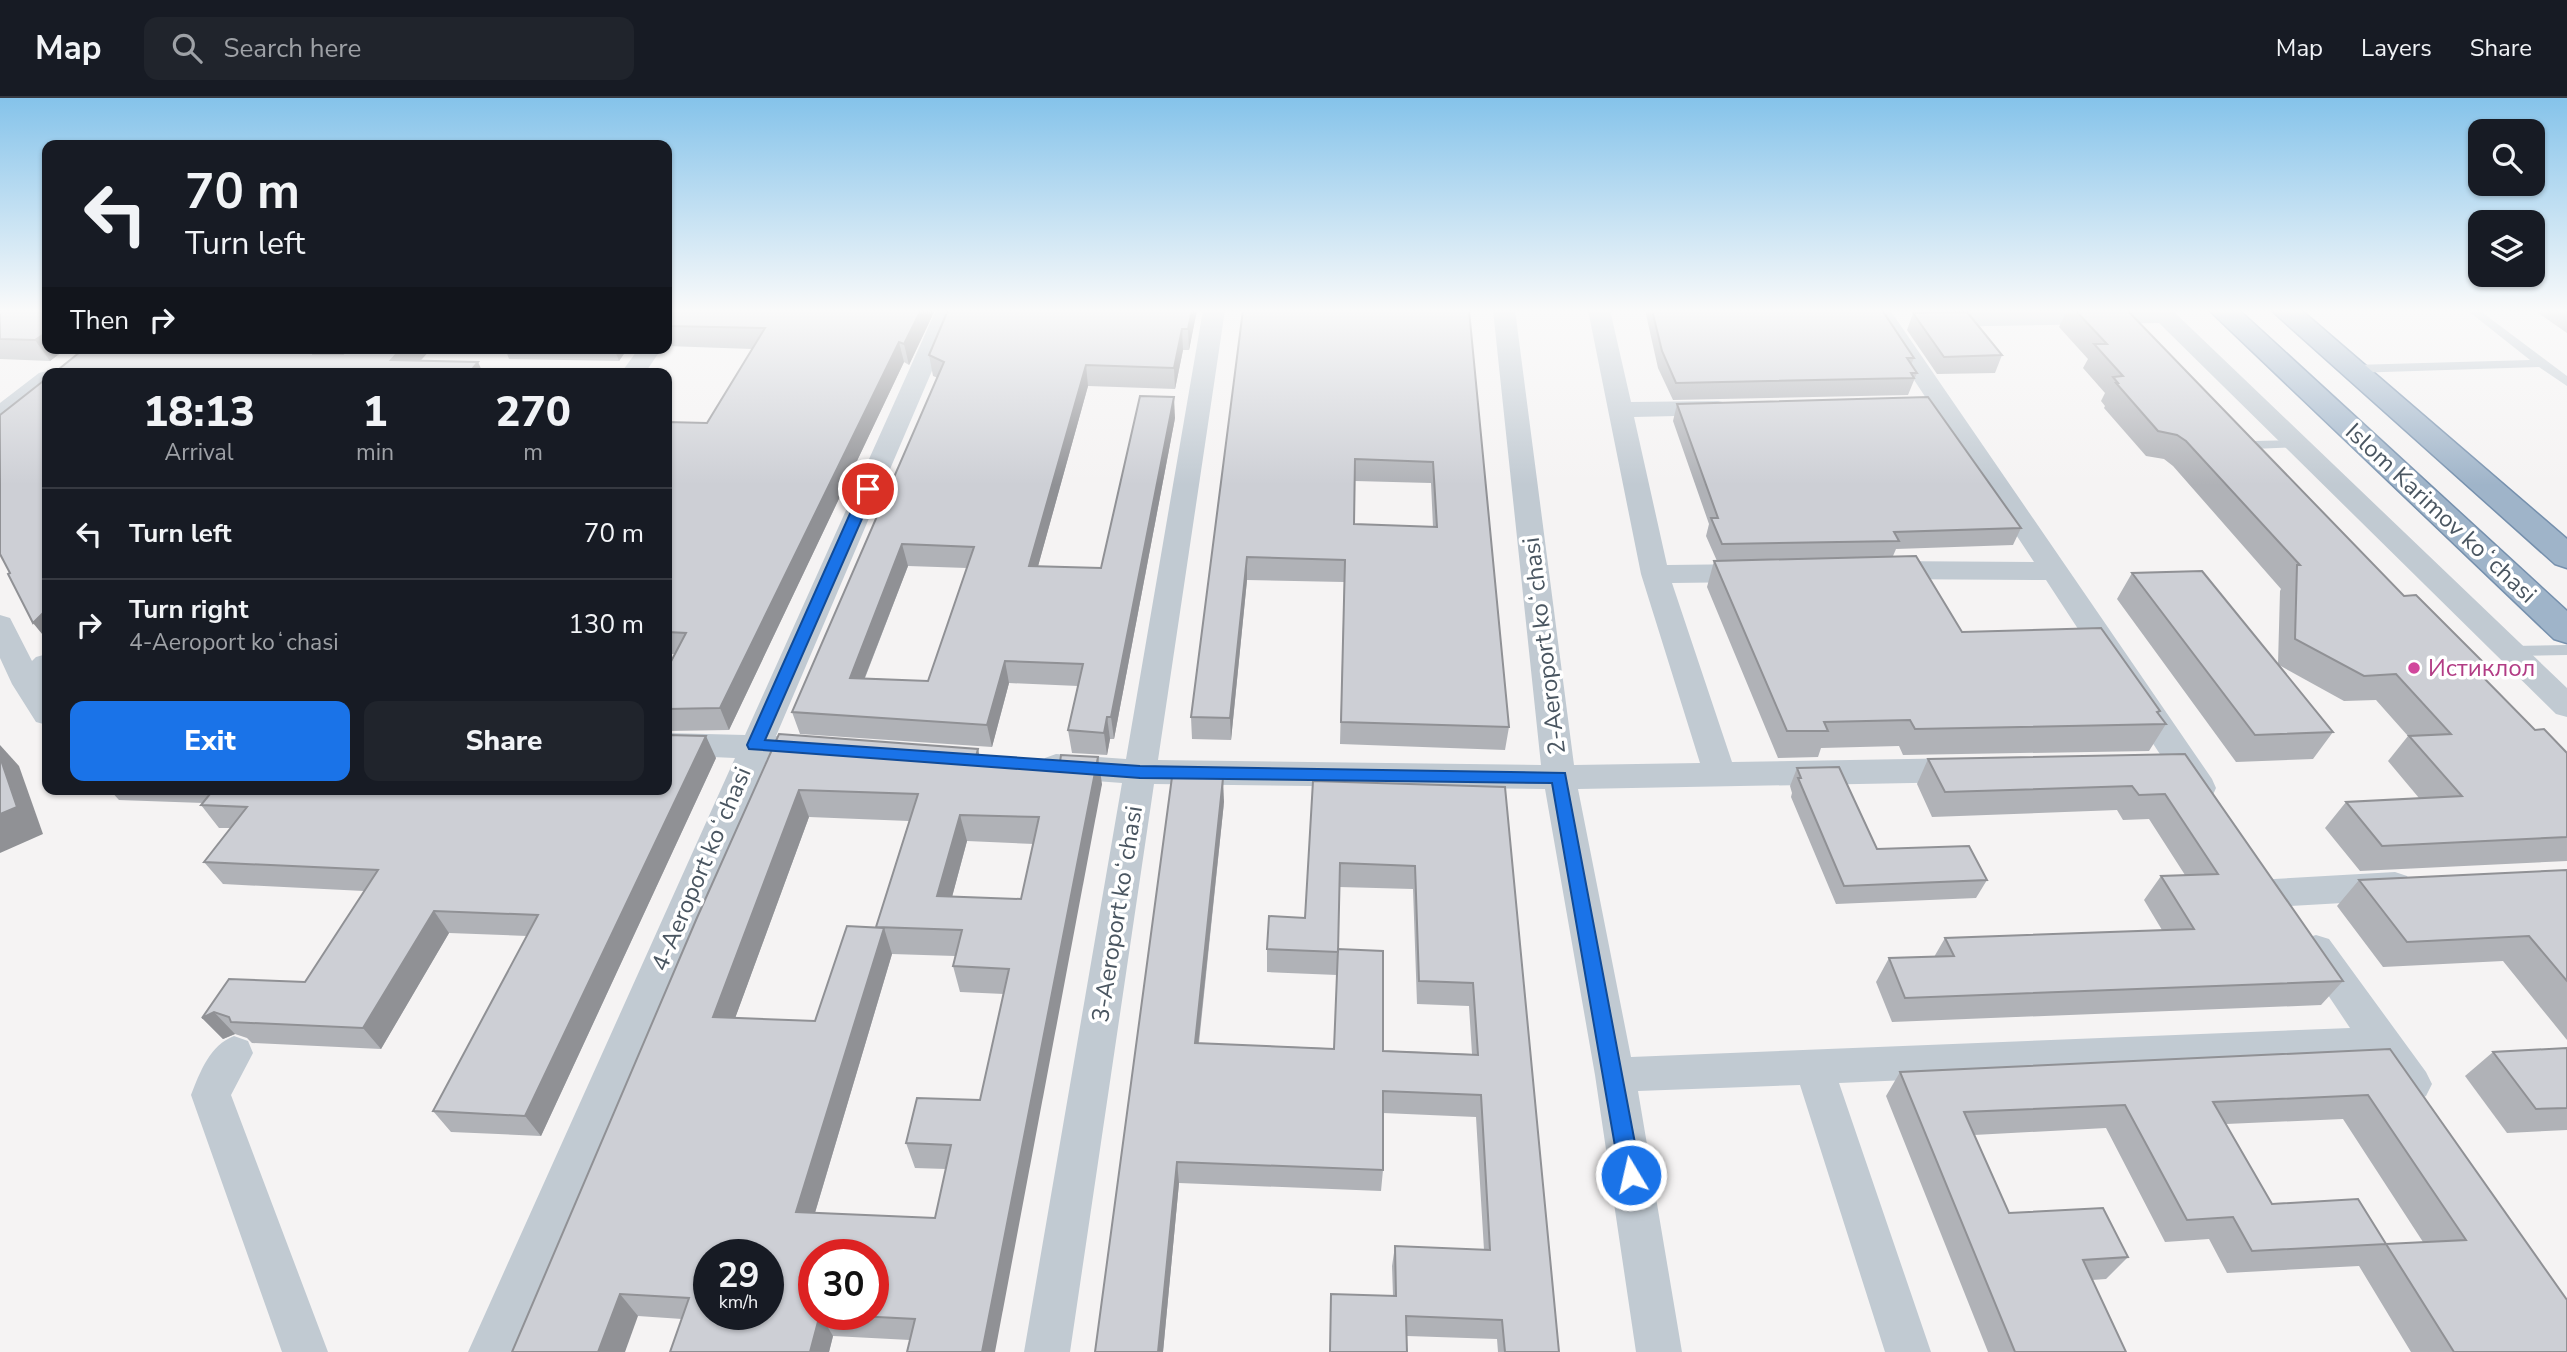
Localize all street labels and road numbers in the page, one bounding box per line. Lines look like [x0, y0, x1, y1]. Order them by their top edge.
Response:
street label: Islom Karimov koʻchasi [2338, 416, 2544, 610]
street label: 2-Aeroport koʻchasi [1515, 535, 1573, 757]
street label: 4-Aeroport koʻchasi [644, 762, 758, 976]
street label: 3-Aeroport koʻchasi [1084, 803, 1150, 1025]

